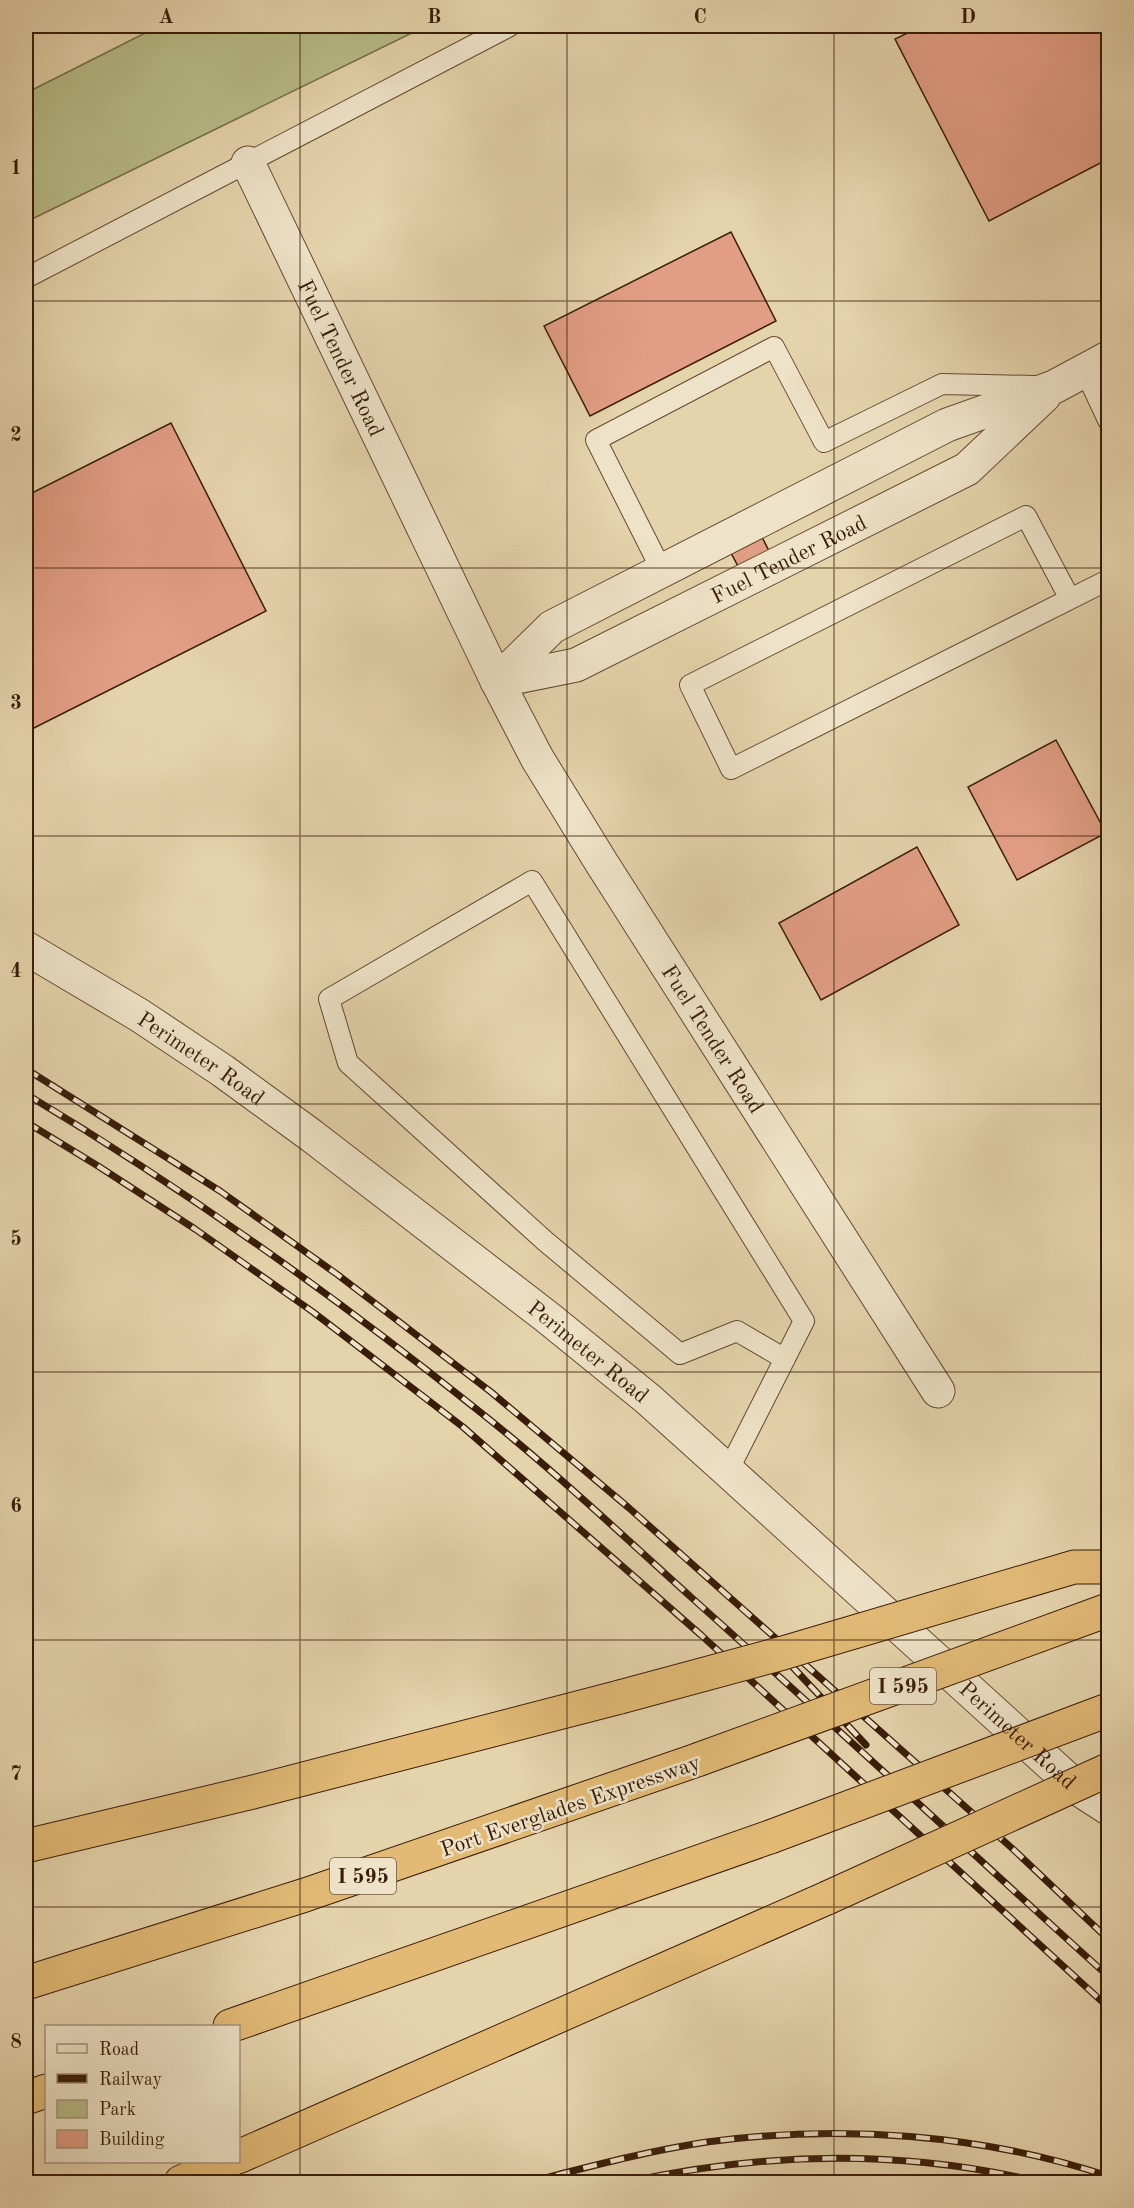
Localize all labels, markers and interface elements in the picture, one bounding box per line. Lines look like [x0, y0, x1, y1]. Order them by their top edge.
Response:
text: A [158, 8, 174, 28]
text: B [427, 8, 441, 28]
text: C [693, 8, 707, 28]
text: D [960, 8, 976, 28]
text: 1 [10, 159, 22, 179]
street label: Fuel Tender Road [293, 277, 387, 440]
text: 2 [10, 426, 22, 446]
street label: Fuel Tender Road [708, 512, 870, 609]
text: 3 [10, 694, 22, 714]
text: 4 [10, 962, 22, 982]
street label: Fuel Tender Road [657, 962, 767, 1118]
street label: Perimeter Road [133, 1008, 268, 1110]
text: 5 [10, 1229, 22, 1250]
street label: Perimeter Road [523, 1297, 652, 1408]
text: 6 [10, 1497, 22, 1517]
road number: I 595 [870, 1668, 936, 1704]
street label: Perimeter Road [955, 1678, 1079, 1794]
street label: Port Everglades Expressway [438, 1752, 704, 1862]
text: 7 [10, 1765, 22, 1785]
road number: I 595 [330, 1858, 396, 1894]
legend [45, 2025, 240, 2163]
text: 8 [10, 2033, 22, 2053]
text: Road [99, 2041, 139, 2059]
text: Railway [99, 2071, 162, 2089]
text: Park [99, 2101, 136, 2119]
text: Building [99, 2131, 165, 2149]

